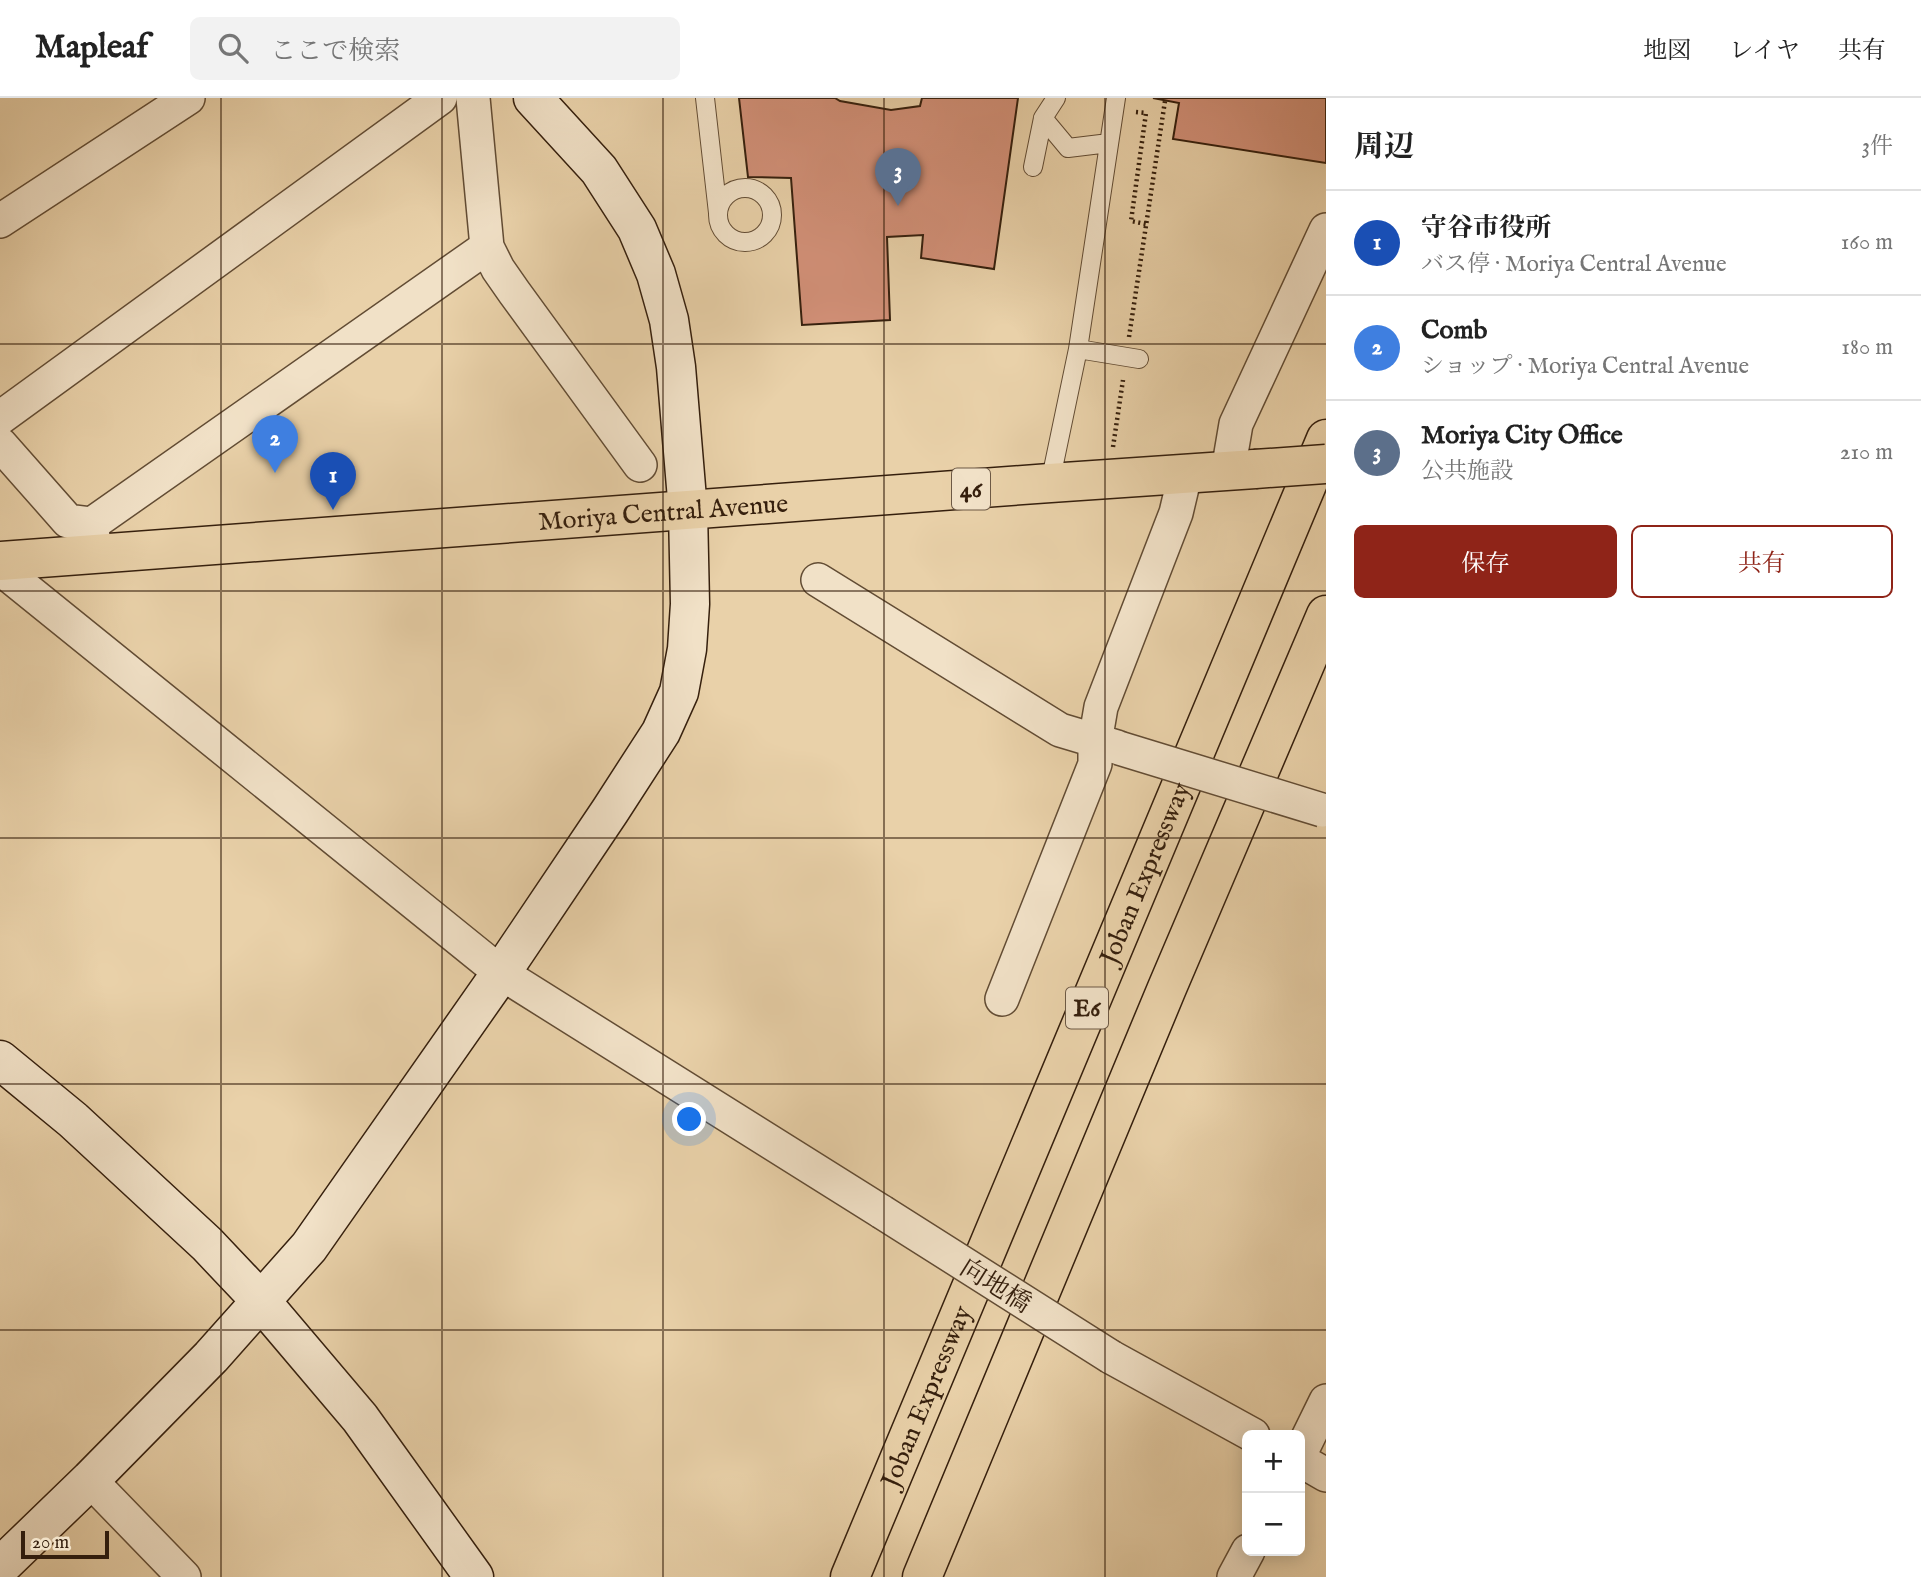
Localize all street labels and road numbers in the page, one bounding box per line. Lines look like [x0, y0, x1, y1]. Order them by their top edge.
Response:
road number: 46 [952, 468, 990, 510]
street label: Moriya Central Avenue [537, 487, 789, 539]
street label: Joban Expressway [1092, 778, 1199, 972]
road number: E6 [1066, 988, 1108, 1028]
street label: 向地橋 [953, 1252, 1037, 1321]
street label: Joban Expressway [873, 1301, 980, 1495]

